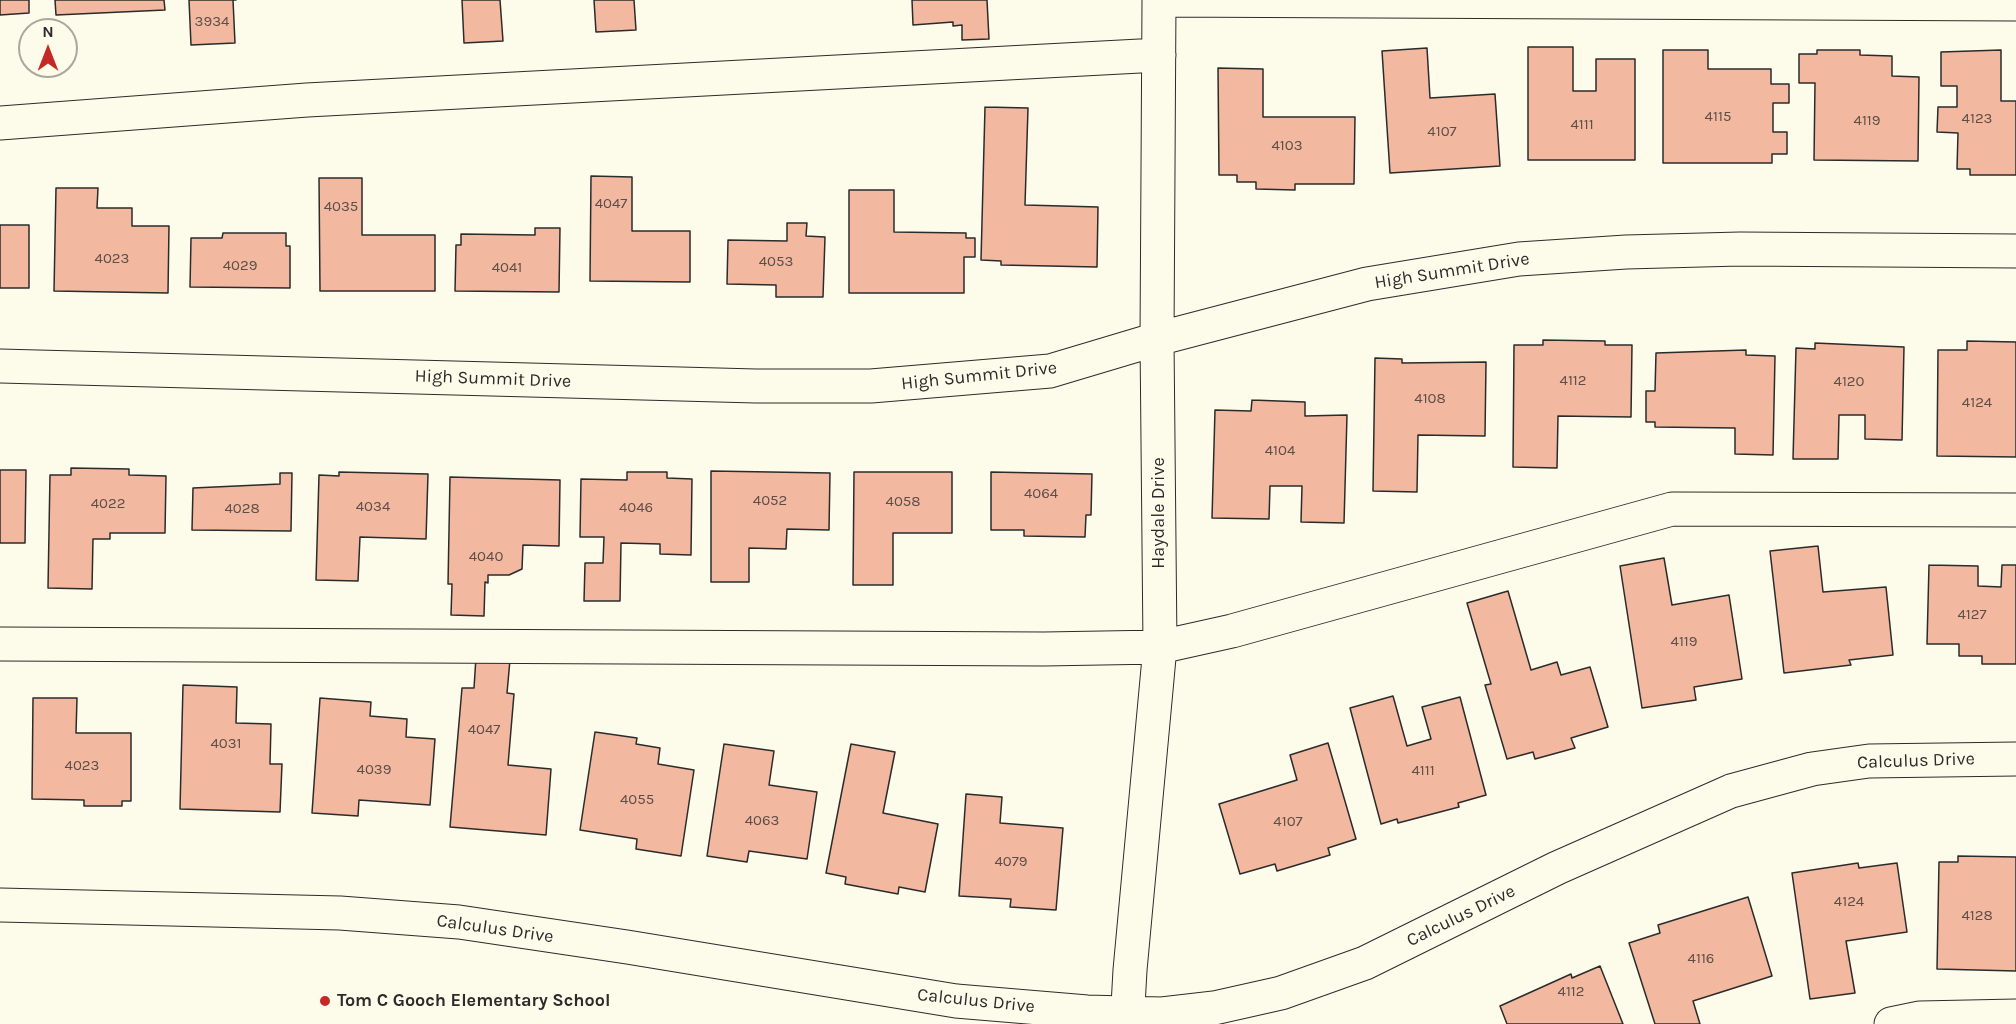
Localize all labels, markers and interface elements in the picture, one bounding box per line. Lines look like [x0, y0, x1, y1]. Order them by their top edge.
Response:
house number: 3934 [195, 13, 229, 31]
north arrow [18, 18, 78, 78]
text: N [42, 22, 54, 41]
house number: 4115 [1705, 108, 1731, 126]
house number: 4123 [1962, 110, 1992, 128]
house number: 4119 [1854, 112, 1880, 130]
house number: 4111 [1570, 116, 1594, 134]
house number: 4107 [1427, 123, 1457, 141]
house number: 4103 [1271, 137, 1303, 155]
house number: 4047 [595, 195, 627, 213]
house number: 4035 [324, 198, 358, 216]
street label: High Summit Drive [1373, 248, 1531, 294]
house number: 4023 [95, 250, 129, 268]
house number: 4053 [759, 253, 793, 271]
house number: 4029 [223, 257, 257, 275]
house number: 4041 [492, 259, 522, 277]
street label: High Summit Drive [900, 357, 1058, 395]
street label: High Summit Drive [414, 365, 572, 393]
house number: 4112 [1560, 372, 1586, 390]
house number: 4120 [1834, 373, 1864, 391]
house number: 4108 [1414, 390, 1446, 408]
house number: 4124 [1962, 394, 1992, 412]
house number: 4104 [1265, 442, 1295, 460]
street label: Haydale Drive [1148, 457, 1170, 569]
house number: 4064 [1024, 485, 1058, 503]
house number: 4052 [753, 492, 787, 510]
house number: 4058 [886, 493, 920, 511]
house number: 4022 [91, 495, 125, 513]
house number: 4034 [356, 498, 390, 516]
house number: 4046 [619, 499, 653, 517]
house number: 4028 [224, 500, 260, 518]
house number: 4040 [469, 548, 503, 566]
house number: 4127 [1957, 606, 1987, 624]
house number: 4119 [1671, 633, 1697, 651]
house number: 4047 [468, 721, 500, 739]
house number: 4031 [210, 735, 242, 753]
street label: Calculus Drive [1857, 748, 1975, 774]
house number: 4023 [65, 757, 99, 775]
house number: 4039 [357, 761, 391, 779]
house number: 4111 [1411, 762, 1435, 780]
house number: 4055 [620, 791, 654, 809]
house number: 4063 [745, 812, 779, 830]
house number: 4107 [1273, 813, 1303, 831]
house number: 4079 [994, 853, 1028, 871]
street label: Calculus Drive [1403, 880, 1519, 952]
house number: 4124 [1834, 893, 1864, 911]
house number: 4128 [1961, 907, 1993, 925]
street label: Calculus Drive [435, 910, 555, 948]
house number: 4116 [1688, 950, 1714, 968]
house number: 4112 [1558, 983, 1584, 1001]
street label: Calculus Drive [916, 984, 1036, 1018]
place label: Tom C Gooch Elementary School [337, 990, 610, 1012]
marker: Tom C Gooch Elementary School [318, 994, 332, 1008]

